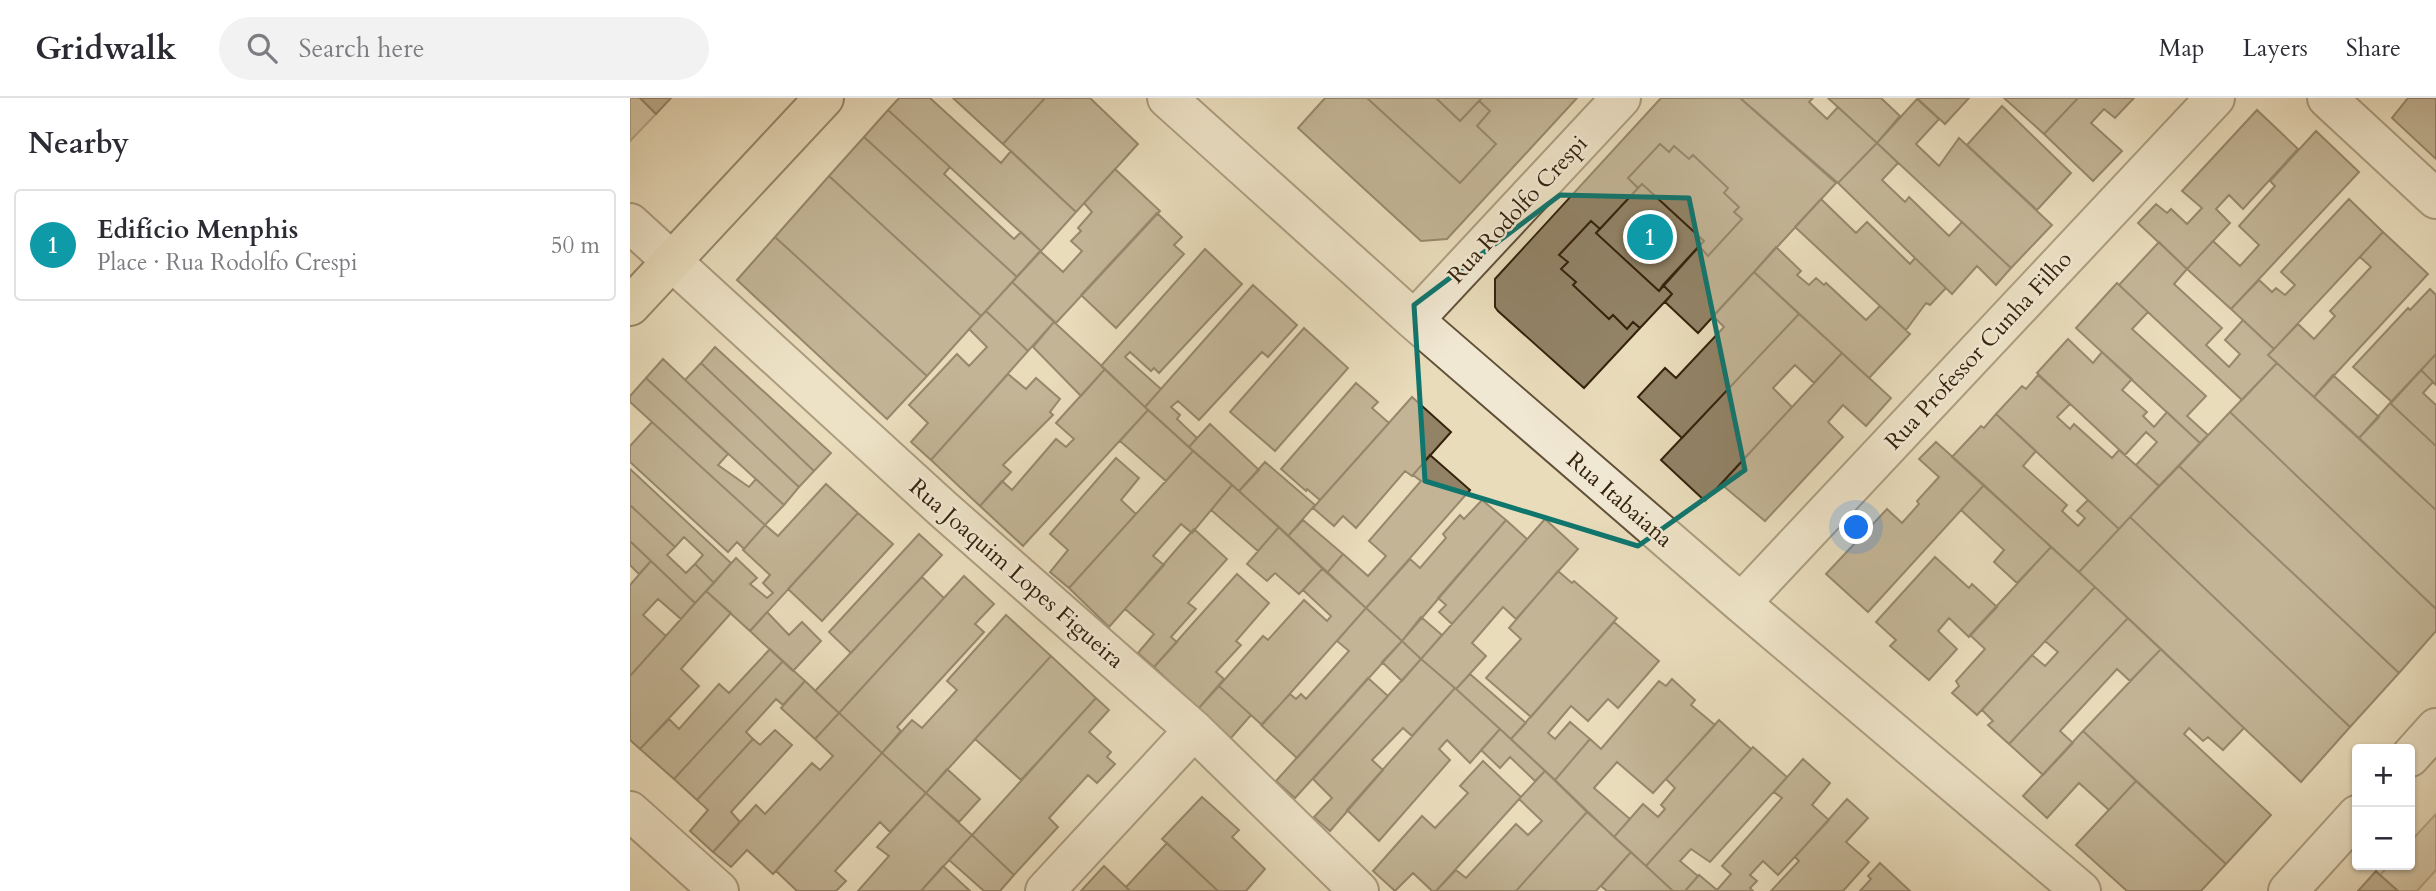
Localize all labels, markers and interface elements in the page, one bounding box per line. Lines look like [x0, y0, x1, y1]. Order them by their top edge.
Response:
search box [219, 17, 709, 80]
text: Gridwalk [35, 26, 177, 71]
icon: search [243, 29, 281, 67]
text: Search here [299, 31, 425, 66]
text: Map [2159, 32, 2205, 65]
text: Layers [2243, 32, 2308, 65]
text: Share [2346, 32, 2401, 65]
text: Nearby [28, 123, 129, 164]
street label: Rua Rodolfo Crespi [1441, 129, 1594, 290]
pin: 1 [1627, 211, 1673, 263]
text: Edifício Menphis [97, 212, 298, 247]
text: 1 [47, 230, 59, 261]
text: 50 m [551, 230, 600, 261]
street label: Rua Professor Cunha Filho [1878, 244, 2079, 457]
text: Place · Rua Rodolfo Crespi [97, 247, 358, 278]
street label: Rua Itabaiana [1560, 445, 1679, 554]
street label: Rua Joaquim Lopes Figueira [903, 471, 1131, 675]
your location [1839, 510, 1873, 544]
map controls [2352, 744, 2415, 870]
button: + [2352, 744, 2415, 807]
button: − [2352, 807, 2415, 870]

